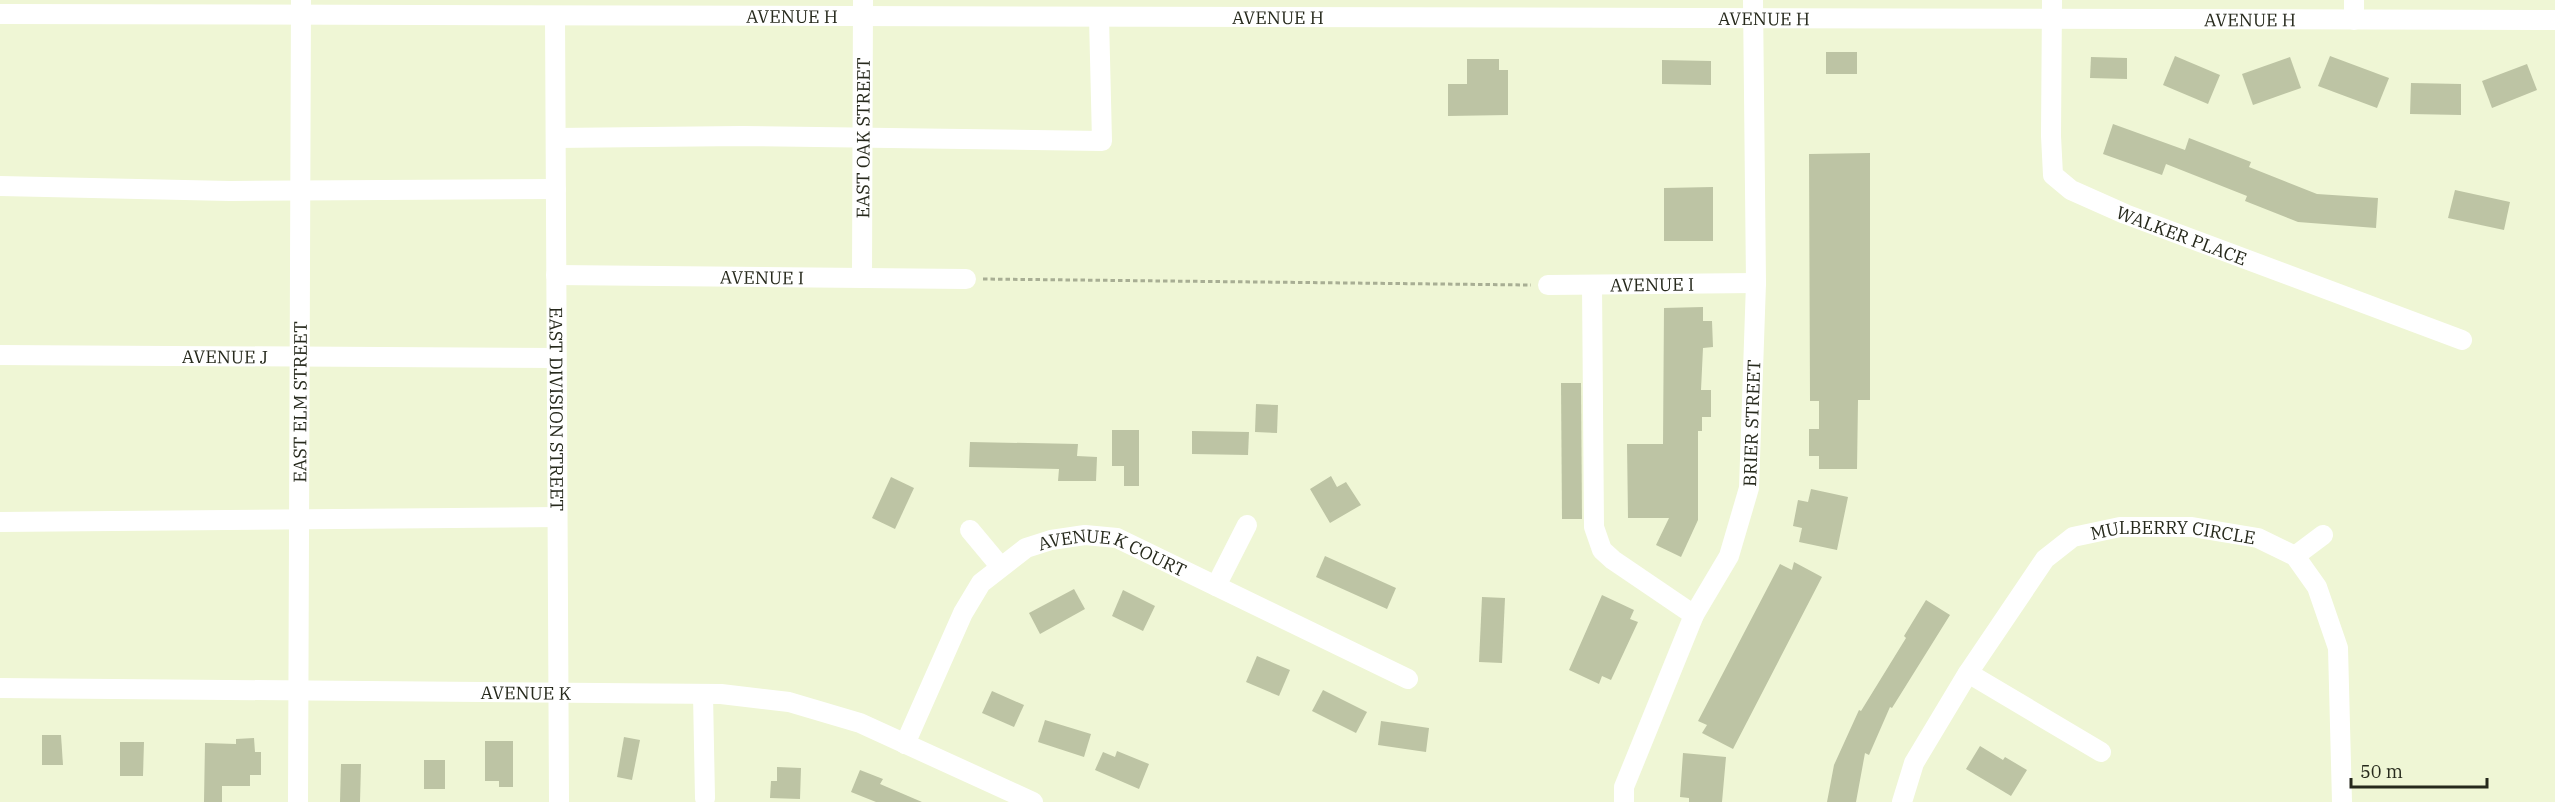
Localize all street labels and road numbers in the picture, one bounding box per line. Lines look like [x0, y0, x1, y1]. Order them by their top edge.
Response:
street label: AVENUE H [746, 4, 838, 27]
street label: AVENUE H [1232, 5, 1324, 29]
street label: AVENUE H [1718, 7, 1810, 30]
street label: AVENUE H [2204, 8, 2296, 31]
street label: EAST OAK STREET [851, 57, 874, 219]
street label: WALKER PLACE [2113, 200, 2250, 270]
street label: AVENUE I [720, 265, 804, 289]
street label: AVENUE I [1610, 272, 1694, 296]
street label: EAST DIVISION STREET [545, 307, 569, 511]
street label: EAST ELM STREET [288, 321, 311, 483]
street label: AVENUE J [182, 344, 268, 368]
street label: BRIER STREET [1738, 359, 1765, 487]
street label: MULBERRY CIRCLE [2088, 516, 2257, 549]
street label: AVENUE K COURT [1035, 523, 1191, 582]
street label: AVENUE K [481, 681, 572, 704]

